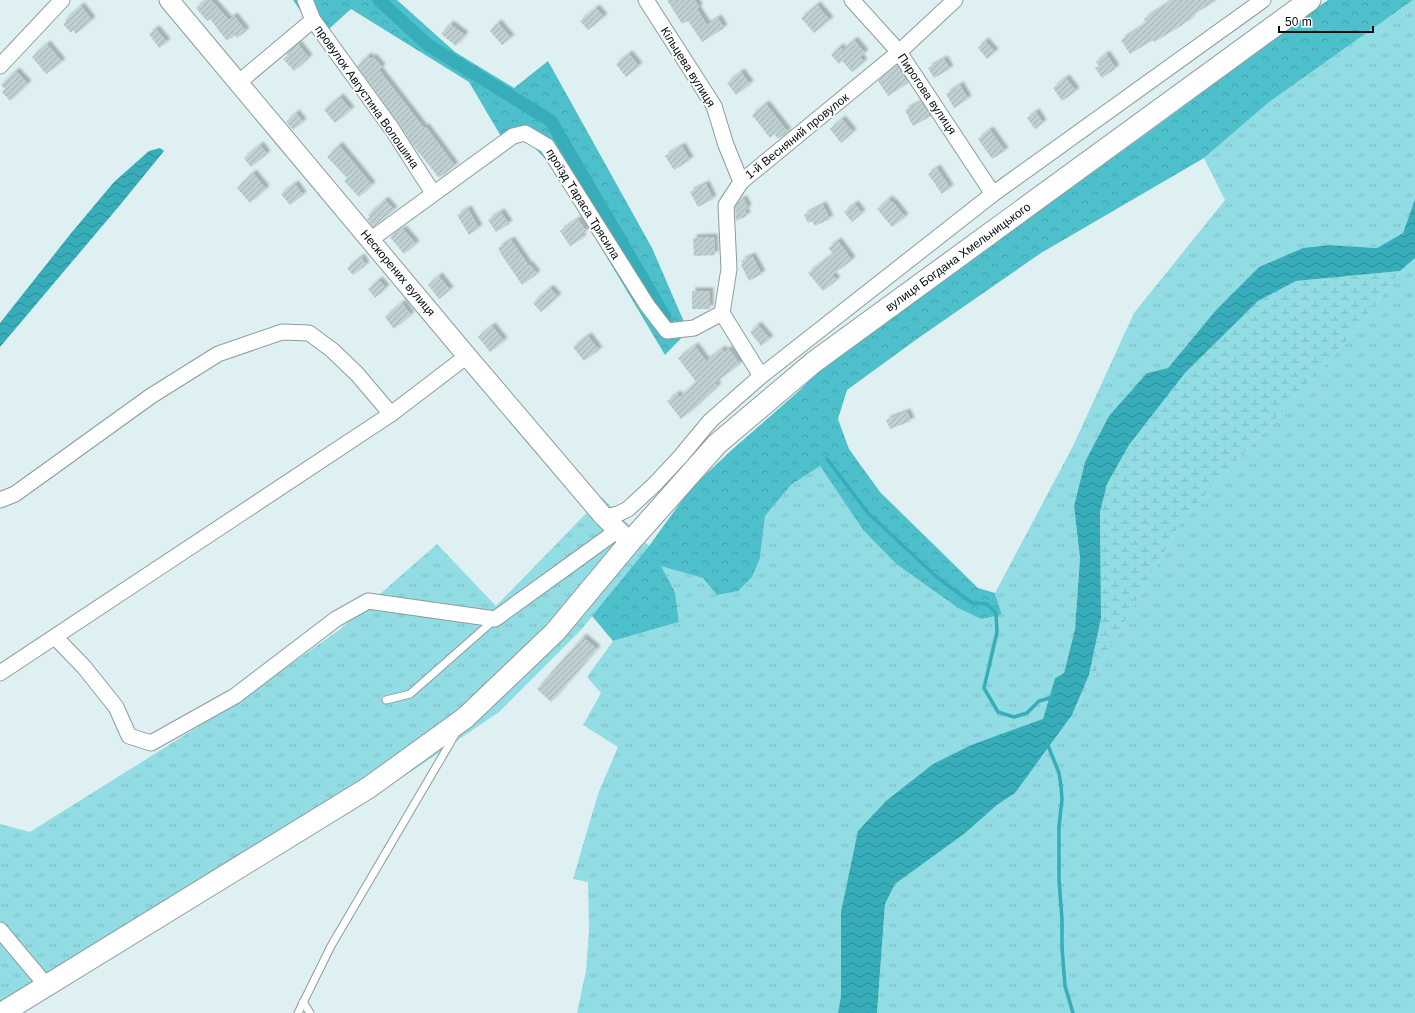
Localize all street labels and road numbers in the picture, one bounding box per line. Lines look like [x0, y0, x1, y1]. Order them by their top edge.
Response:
street label: провулок Августина Волошина [312, 23, 422, 171]
street label: Кільцева вулиця [658, 24, 718, 110]
street label: Пирогова вулиця [895, 51, 959, 137]
street label: 1-й Весняний провулок [743, 90, 852, 182]
street label: проїзд Тараса Трясила [543, 146, 623, 262]
street label: вулиця Богдана Хмельницького [883, 199, 1034, 314]
street label: Нескорених вулиця [358, 227, 438, 319]

